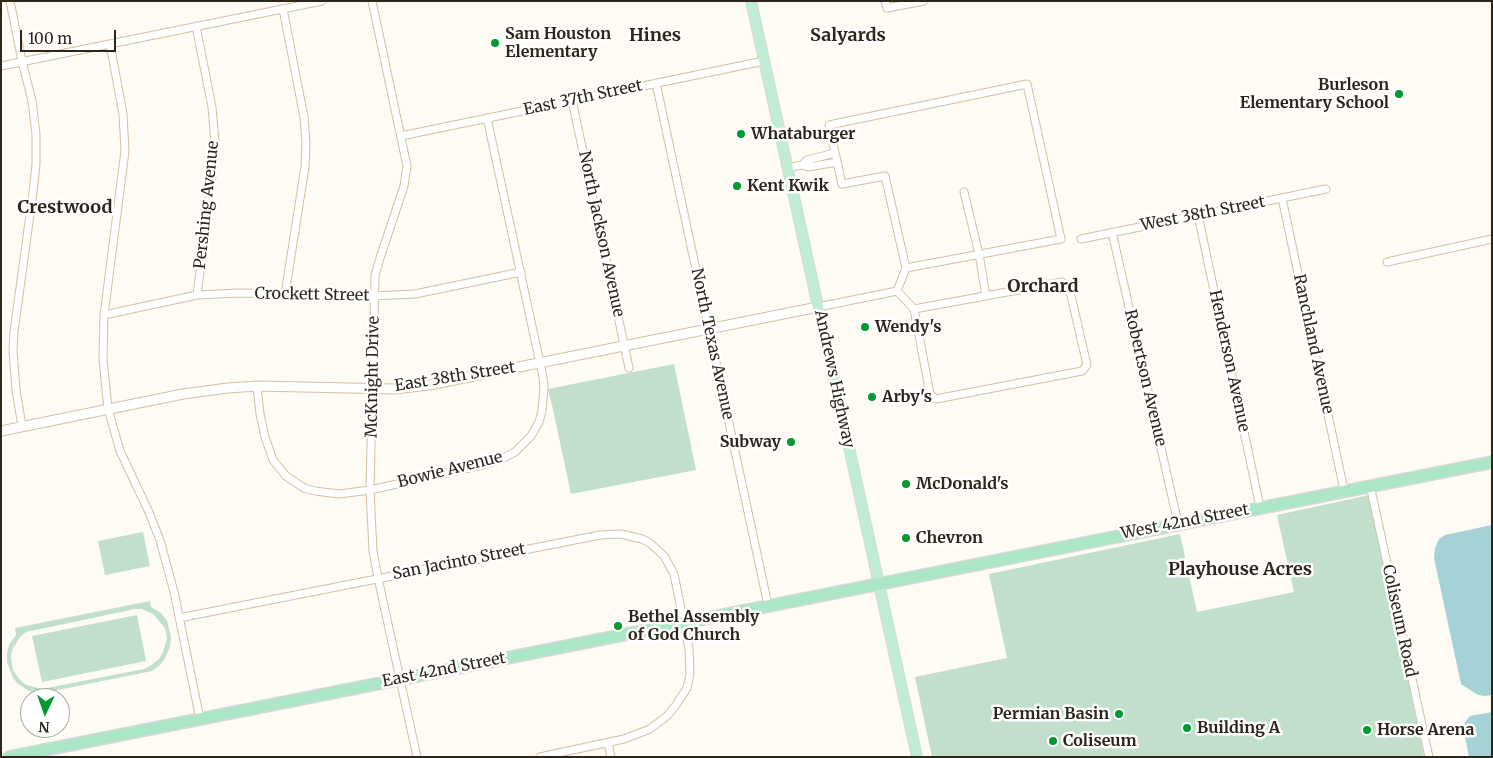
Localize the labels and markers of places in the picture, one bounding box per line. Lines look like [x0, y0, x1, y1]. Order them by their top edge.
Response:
place label: Sam Houston Elementary [505, 24, 611, 62]
marker: Sam Houston Elementary [489, 37, 501, 49]
place label: Burleson Elementary School [1240, 75, 1389, 113]
marker: Burleson Elementary School [1393, 88, 1405, 100]
place label: Whataburger [751, 124, 855, 144]
marker: Whataburger [735, 128, 747, 140]
place label: Kent Kwik [747, 176, 829, 196]
marker: Kent Kwik [731, 180, 743, 192]
place label: Wendy's [875, 317, 941, 337]
marker: Wendy's [859, 321, 871, 333]
place label: Arby's [882, 387, 932, 407]
marker: Arby's [866, 391, 878, 403]
place label: Subway [720, 432, 781, 452]
marker: Subway [785, 436, 797, 448]
place label: McDonald's [916, 474, 1009, 494]
marker: McDonald's [900, 478, 912, 490]
place label: Chevron [916, 528, 983, 548]
marker: Chevron [900, 532, 912, 544]
place label: Bethel Assembly of God Church [628, 607, 759, 645]
marker: Bethel Assembly of God Church [612, 620, 624, 632]
place label: Permian Basin [993, 704, 1109, 724]
marker: Permian Basin [1113, 708, 1125, 720]
place label: Building A [1197, 718, 1280, 738]
place label: Horse Arena [1377, 720, 1474, 740]
marker: Building A [1181, 722, 1193, 734]
marker: Horse Arena [1361, 724, 1373, 736]
place label: Coliseum [1063, 731, 1137, 751]
marker: Coliseum [1047, 735, 1059, 747]

